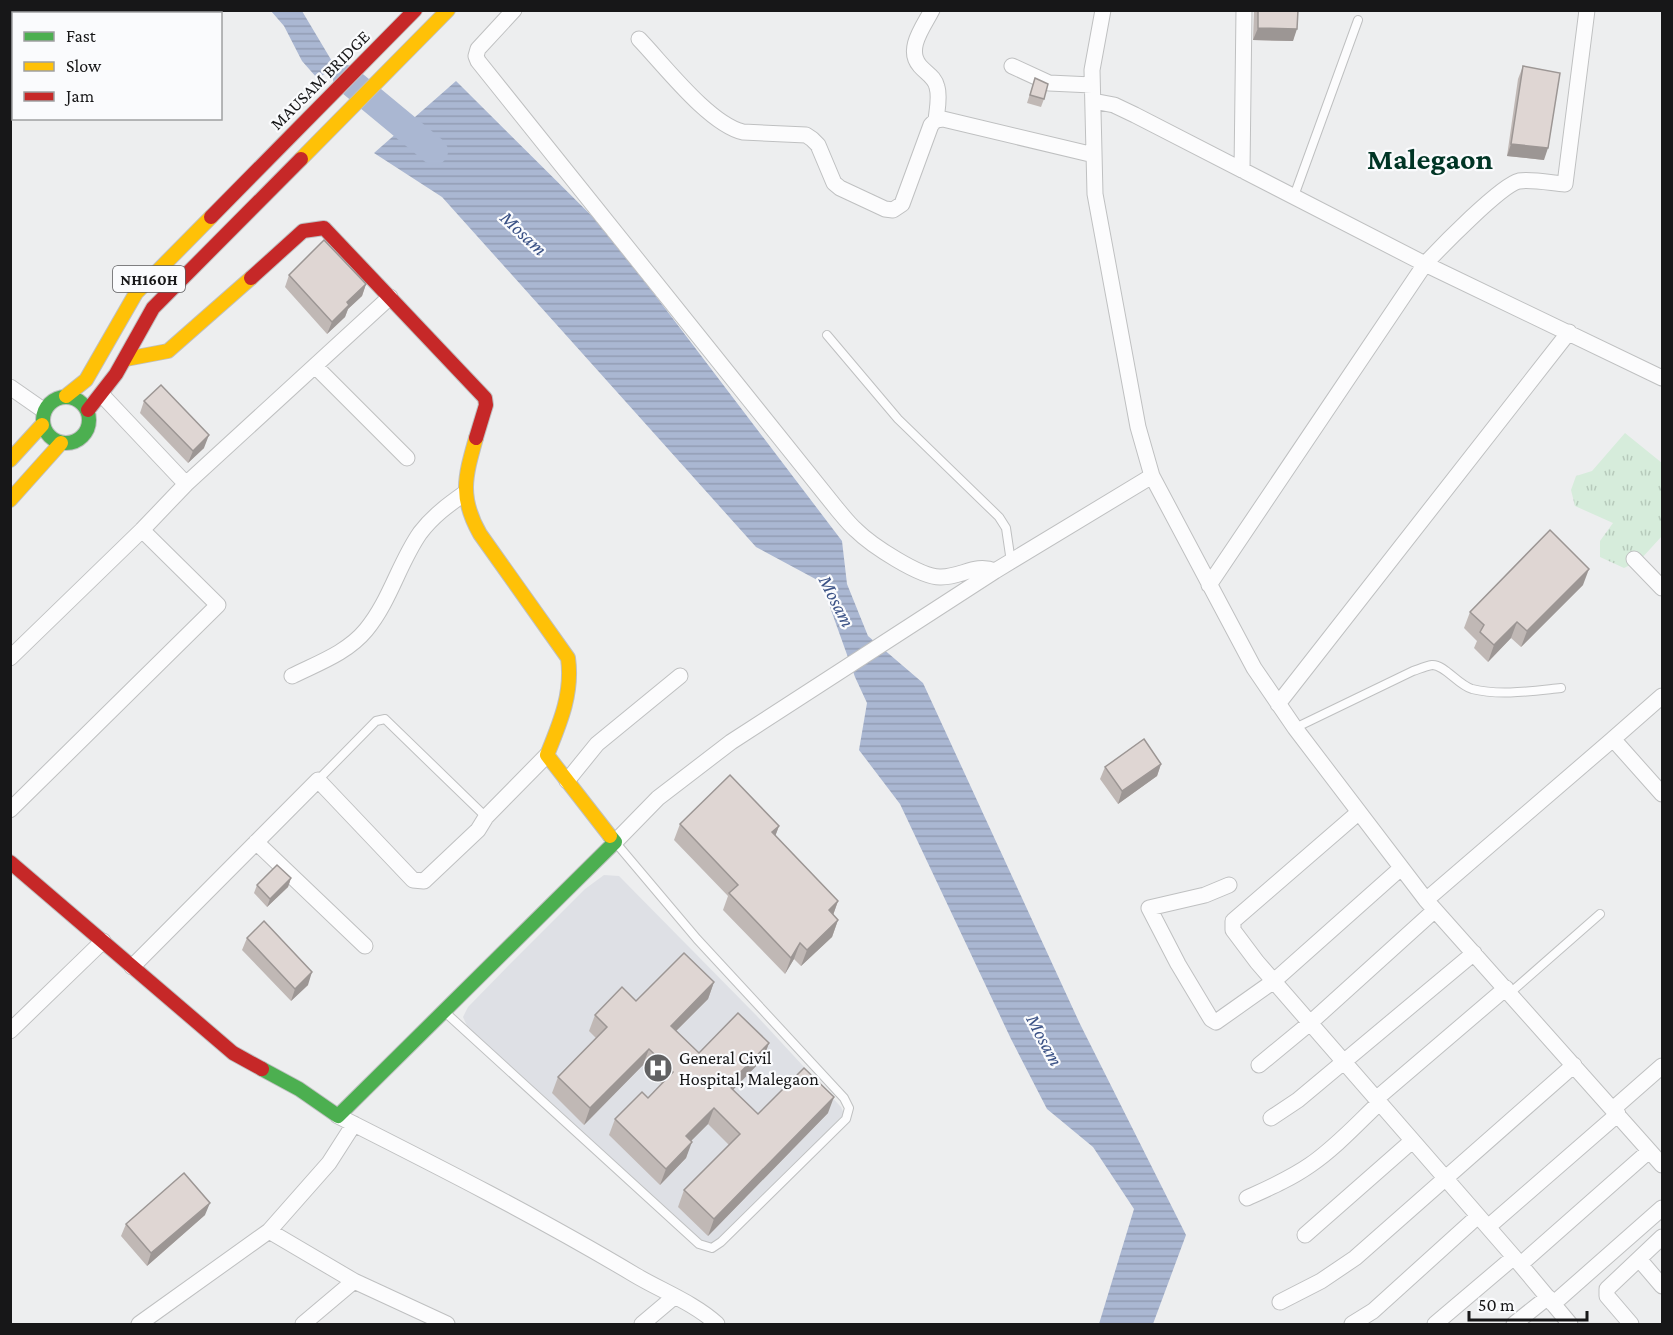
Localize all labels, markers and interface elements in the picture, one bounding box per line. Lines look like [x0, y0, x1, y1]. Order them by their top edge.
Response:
legend [12, 12, 222, 120]
text: Fast [66, 26, 97, 46]
street label: MAUSAM BRIDGE [266, 26, 374, 134]
text: Slow [66, 56, 102, 76]
text: Jam [64, 86, 95, 106]
district label: Malegaon [1367, 142, 1493, 175]
water label: Mosam [496, 205, 552, 260]
road number: NH160H [113, 266, 185, 292]
water label: Mosam [814, 570, 859, 631]
water label: Mosam [1022, 1010, 1068, 1070]
place label: General Civil Hospital, Malegaon [679, 1048, 819, 1089]
hospital icon: General Civil Hospital, Malegaon [642, 1052, 674, 1084]
scale bar [1469, 1284, 1588, 1322]
text: 50 m [1478, 1295, 1515, 1315]

